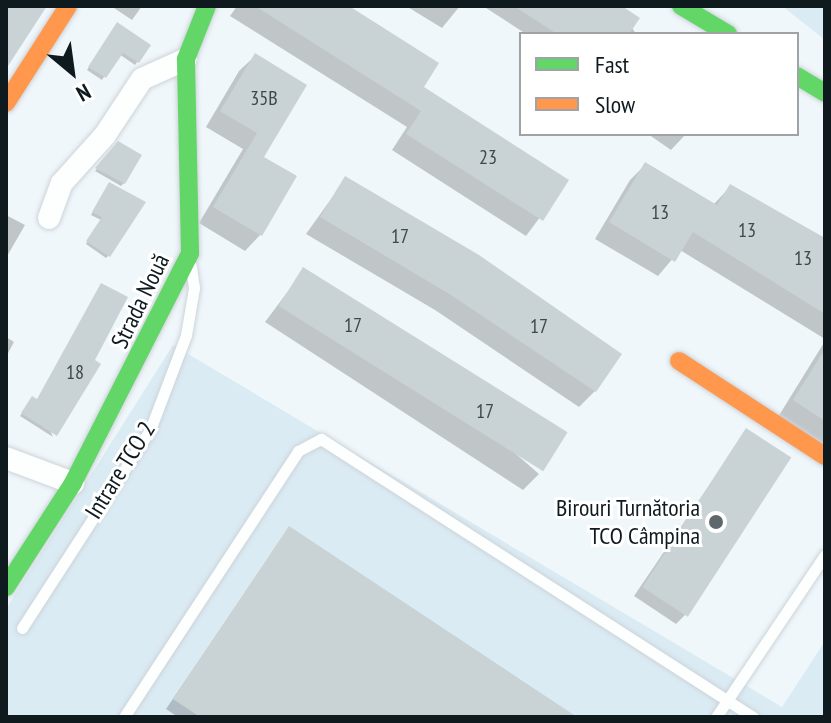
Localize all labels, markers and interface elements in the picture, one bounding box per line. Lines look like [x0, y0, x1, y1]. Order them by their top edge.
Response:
north arrow [32, 32, 112, 112]
legend [519, 32, 799, 136]
text: Fast [595, 49, 629, 80]
text: N [72, 78, 96, 108]
house number: 35B [250, 86, 278, 110]
text: Slow [595, 89, 635, 120]
house number: 23 [479, 145, 497, 169]
house number: 13 [651, 200, 669, 224]
house number: 13 [738, 218, 756, 242]
house number: 17 [391, 224, 409, 248]
house number: 13 [794, 246, 812, 270]
street label: Strada Nouă [105, 249, 175, 353]
house number: 17 [344, 313, 362, 337]
house number: 17 [530, 314, 548, 338]
house number: 18 [66, 360, 84, 384]
house number: 17 [476, 399, 494, 423]
street label: Intrare TCO 2 [79, 416, 161, 524]
place label: Birouri Turnătoria TCO Câmpina [555, 494, 700, 550]
marker: Birouri Turnătoria TCO Câmpina [707, 513, 725, 531]

